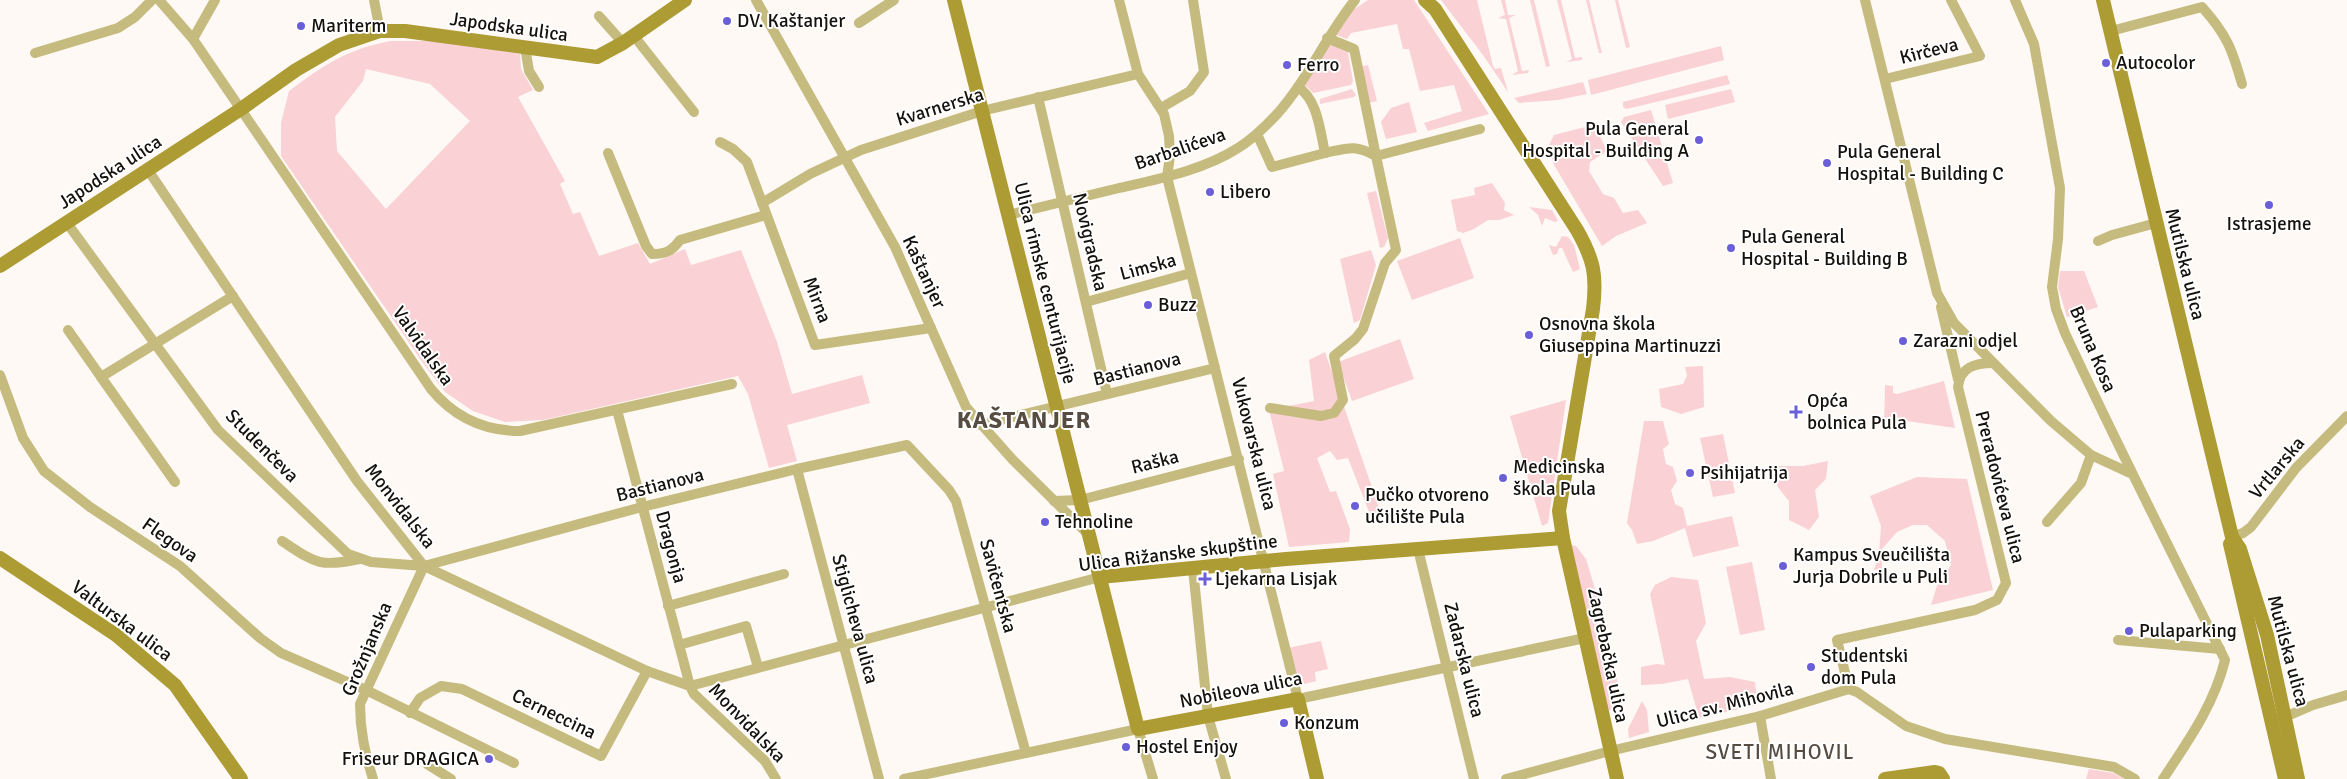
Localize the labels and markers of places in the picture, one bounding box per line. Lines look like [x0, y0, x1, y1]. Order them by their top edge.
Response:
place label: DV. Kaštanjer [737, 9, 845, 33]
place label: Mariterm [311, 14, 386, 38]
marker: DV. Kaštanjer [721, 15, 733, 27]
marker: Mariterm [295, 20, 307, 32]
place label: Autocolor [2116, 51, 2195, 75]
place label: Ferro [1297, 53, 1339, 77]
marker: Autocolor [2100, 57, 2112, 69]
marker: Ferro [1281, 59, 1293, 71]
place label: Pula General Hospital - Building A [1522, 117, 1689, 163]
marker: Pula General Hospital - Building A [1693, 134, 1705, 146]
place label: Pula General Hospital - Building C [1837, 140, 2004, 186]
marker: Pula General Hospital - Building C [1821, 157, 1833, 169]
place label: Libero [1220, 180, 1271, 204]
marker: Libero [1204, 186, 1216, 198]
marker: Istrasjeme [2263, 199, 2275, 211]
place label: Istrasjeme [2227, 212, 2311, 236]
place label: Pula General Hospital - Building B [1741, 225, 1908, 271]
marker: Pula General Hospital - Building B [1725, 242, 1737, 254]
place label: Buzz [1158, 293, 1197, 317]
marker: Buzz [1142, 299, 1154, 311]
place label: Osnovna škola Giuseppina Martinuzzi [1539, 312, 1721, 358]
marker: Osnovna škola Giuseppina Martinuzzi [1523, 329, 1535, 341]
place label: Zarazni odjel [1913, 329, 2018, 353]
marker: Zarazni odjel [1897, 335, 1909, 347]
place label: Opća bolnica Pula [1807, 389, 1907, 435]
marker: Opća bolnica Pula [1789, 405, 1803, 419]
place label: Medicinska škola Pula [1513, 455, 1605, 501]
place label: Psihijatrija [1700, 461, 1788, 485]
marker: Psihijatrija [1684, 467, 1696, 479]
marker: Medicinska škola Pula [1497, 472, 1509, 484]
place label: Pučko otvoreno učilište Pula [1365, 483, 1489, 529]
marker: Pučko otvoreno učilište Pula [1349, 500, 1361, 512]
place label: Tehnoline [1055, 510, 1133, 534]
marker: Tehnoline [1039, 516, 1051, 528]
place label: Kampus Sveučilišta Jurja Dobrile u Puli [1793, 543, 1950, 589]
marker: Kampus Sveučilišta Jurja Dobrile u Puli [1777, 560, 1789, 572]
place label: Ljekarna Lisjak [1215, 567, 1338, 591]
marker: Ljekarna Lisjak [1199, 573, 1211, 585]
place label: Pulaparking [2139, 619, 2237, 643]
marker: Pulaparking [2123, 625, 2135, 637]
place label: Studentski dom Pula [1821, 644, 1908, 690]
marker: Studentski dom Pula [1805, 661, 1817, 673]
place label: Konzum [1294, 711, 1359, 735]
marker: Konzum [1278, 717, 1290, 729]
place label: Hostel Enjoy [1136, 735, 1238, 759]
marker: Hostel Enjoy [1120, 741, 1132, 753]
place label: Friseur DRAGICA [342, 747, 479, 771]
marker: Friseur DRAGICA [483, 753, 495, 765]

